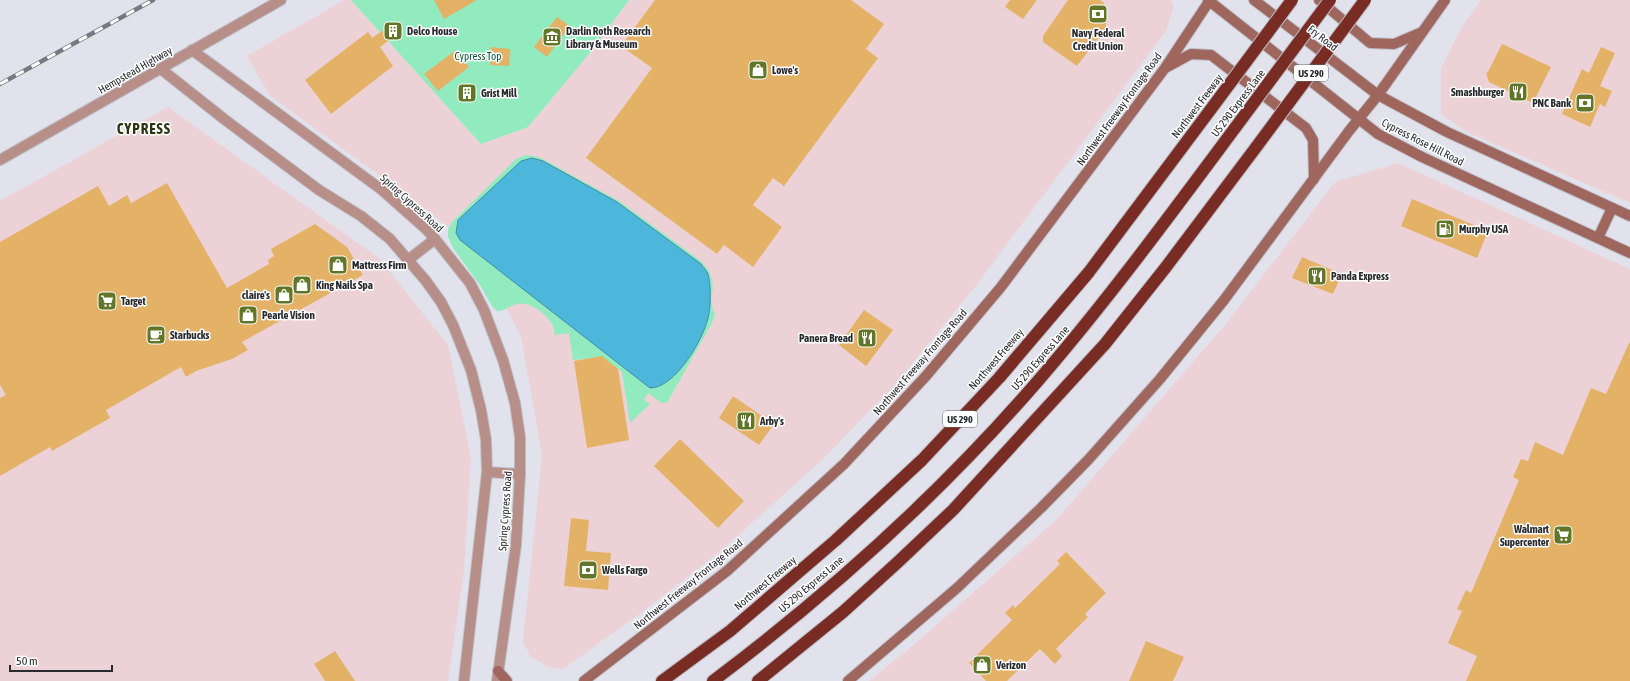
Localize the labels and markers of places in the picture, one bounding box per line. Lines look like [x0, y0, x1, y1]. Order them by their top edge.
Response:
bank icon: Navy Federal Credit Union [1087, 3, 1109, 25]
building icon: Delco House [382, 20, 404, 42]
place label: Delco House [407, 25, 457, 37]
place label: Darlin Roth Research Library & Museum [566, 25, 651, 50]
museum icon: Darlin Roth Research Library & Museum [541, 26, 563, 48]
place label: Navy Federal Credit Union [1072, 27, 1125, 52]
shop icon: Lowe's [747, 59, 769, 81]
place label: Lowe's [772, 64, 798, 76]
restaurant icon: Smashburger [1507, 81, 1529, 103]
building icon: Grist Mill [456, 82, 478, 104]
place label: Smashburger [1451, 86, 1505, 98]
place label: Grist Mill [481, 87, 518, 99]
bank icon: PNC Bank [1574, 92, 1596, 114]
place label: PNC Bank [1532, 97, 1571, 109]
fuel station icon: Murphy USA [1434, 218, 1456, 240]
place label: Murphy USA [1459, 223, 1509, 235]
shop icon: Mattress Firm [327, 254, 349, 276]
place label: Mattress Firm [352, 259, 407, 271]
restaurant icon: Panda Express [1306, 265, 1328, 287]
place label: Panda Express [1331, 270, 1389, 282]
shop icon: King Nails Spa [291, 274, 313, 296]
place label: King Nails Spa [316, 279, 373, 291]
shop icon: claire's [273, 284, 295, 306]
place label: claire's [242, 289, 270, 301]
supermarket icon: Target [96, 290, 118, 312]
place label: Target [121, 295, 147, 307]
shop icon: Pearle Vision [237, 304, 259, 326]
place label: Pearle Vision [262, 309, 315, 321]
cafe icon: Starbucks [145, 324, 167, 346]
restaurant icon: Panera Bread [856, 327, 878, 349]
place label: Starbucks [170, 329, 210, 341]
place label: Panera Bread [799, 332, 853, 344]
restaurant icon: Arby's [735, 410, 757, 432]
place label: Arby's [759, 415, 784, 427]
place label: Walmart Supercenter [1500, 523, 1550, 548]
supermarket icon: Walmart Supercenter [1552, 524, 1574, 546]
bank icon: Wells Fargo [577, 559, 599, 581]
place label: Wells Fargo [601, 564, 648, 576]
shop icon: Verizon [971, 654, 993, 676]
place label: Verizon [995, 659, 1026, 671]

